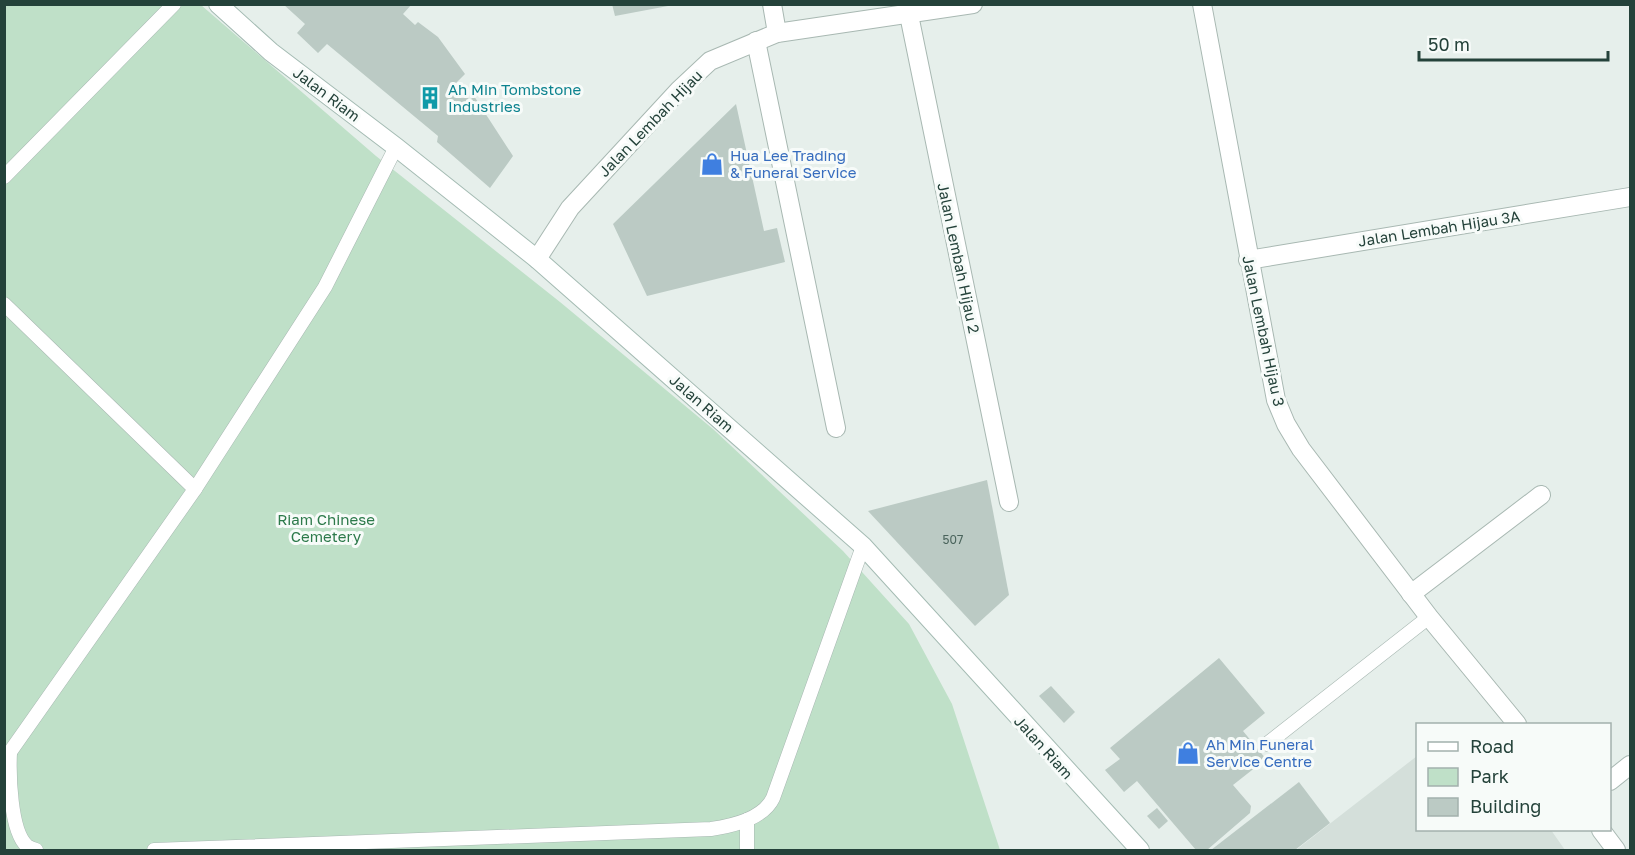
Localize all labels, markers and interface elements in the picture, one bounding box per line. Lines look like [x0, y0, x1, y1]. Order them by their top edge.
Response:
scale bar [1419, 24, 1608, 62]
text: 50 m [1428, 33, 1470, 55]
street label: Jalan Riam [290, 63, 364, 125]
street label: Jalan Lembah Hijau [595, 66, 705, 180]
place label: Ah Min Tombstone Industries [448, 80, 582, 115]
building icon: Ah Min Tombstone Industries [417, 85, 443, 111]
place label: Hua Lee Trading & Funeral Service [730, 146, 857, 181]
shop icon: Hua Lee Trading & Funeral Service [699, 151, 725, 177]
street label: Jalan Lembah Hijau 2 [934, 181, 984, 335]
street label: Jalan Lembah Hijau 3A [1357, 206, 1521, 250]
street label: Jalan Lembah Hijau 3 [1239, 254, 1289, 408]
street label: Jalan Riam [666, 370, 738, 436]
park label: Riam Chinese Cemetery [277, 510, 375, 545]
house number: 507 [943, 532, 963, 547]
street label: Jalan Riam [1011, 712, 1077, 782]
legend [1416, 723, 1611, 831]
place label: Ah Min Funeral Service Centre [1206, 735, 1314, 770]
text: Road [1470, 735, 1514, 757]
shop icon: Ah Min Funeral Service Centre [1175, 740, 1201, 766]
text: Park [1470, 765, 1509, 787]
text: Building [1470, 795, 1541, 817]

